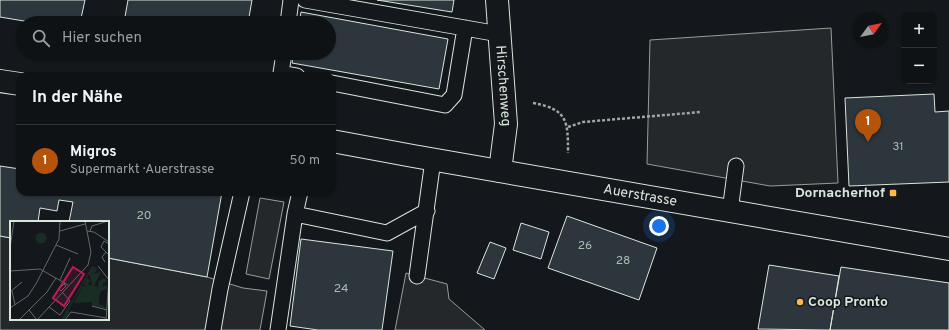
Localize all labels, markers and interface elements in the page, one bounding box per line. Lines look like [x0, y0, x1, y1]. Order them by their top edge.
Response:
north arrow [853, 12, 889, 48]
map controls [901, 12, 937, 84]
button: + [901, 12, 937, 48]
search box [16, 16, 336, 60]
icon: search [30, 27, 52, 49]
text: Hier suchen [62, 29, 142, 48]
street label: Hirschenweg [492, 45, 515, 127]
button: − [901, 48, 937, 84]
text: In der Nähe [32, 87, 123, 109]
pin: 1 [855, 109, 881, 142]
house number: 31 [892, 139, 904, 155]
text: Migros [70, 143, 117, 162]
text: 1 [42, 153, 48, 169]
text: 50 m [290, 153, 320, 169]
text: Supermarkt · Auerstrasse [70, 162, 214, 178]
street label: Auerstrasse [602, 181, 678, 210]
place label: Dornacherhof [795, 185, 885, 202]
marker: Dornacherhof [888, 188, 898, 198]
house number: 20 [136, 208, 152, 224]
your location [649, 216, 669, 236]
inset map [10, 221, 109, 320]
house number: 26 [578, 238, 592, 254]
house number: 28 [616, 253, 630, 269]
house number: 24 [334, 281, 348, 297]
place label: Coop Pronto [808, 294, 888, 311]
marker: Coop Pronto [795, 297, 805, 307]

